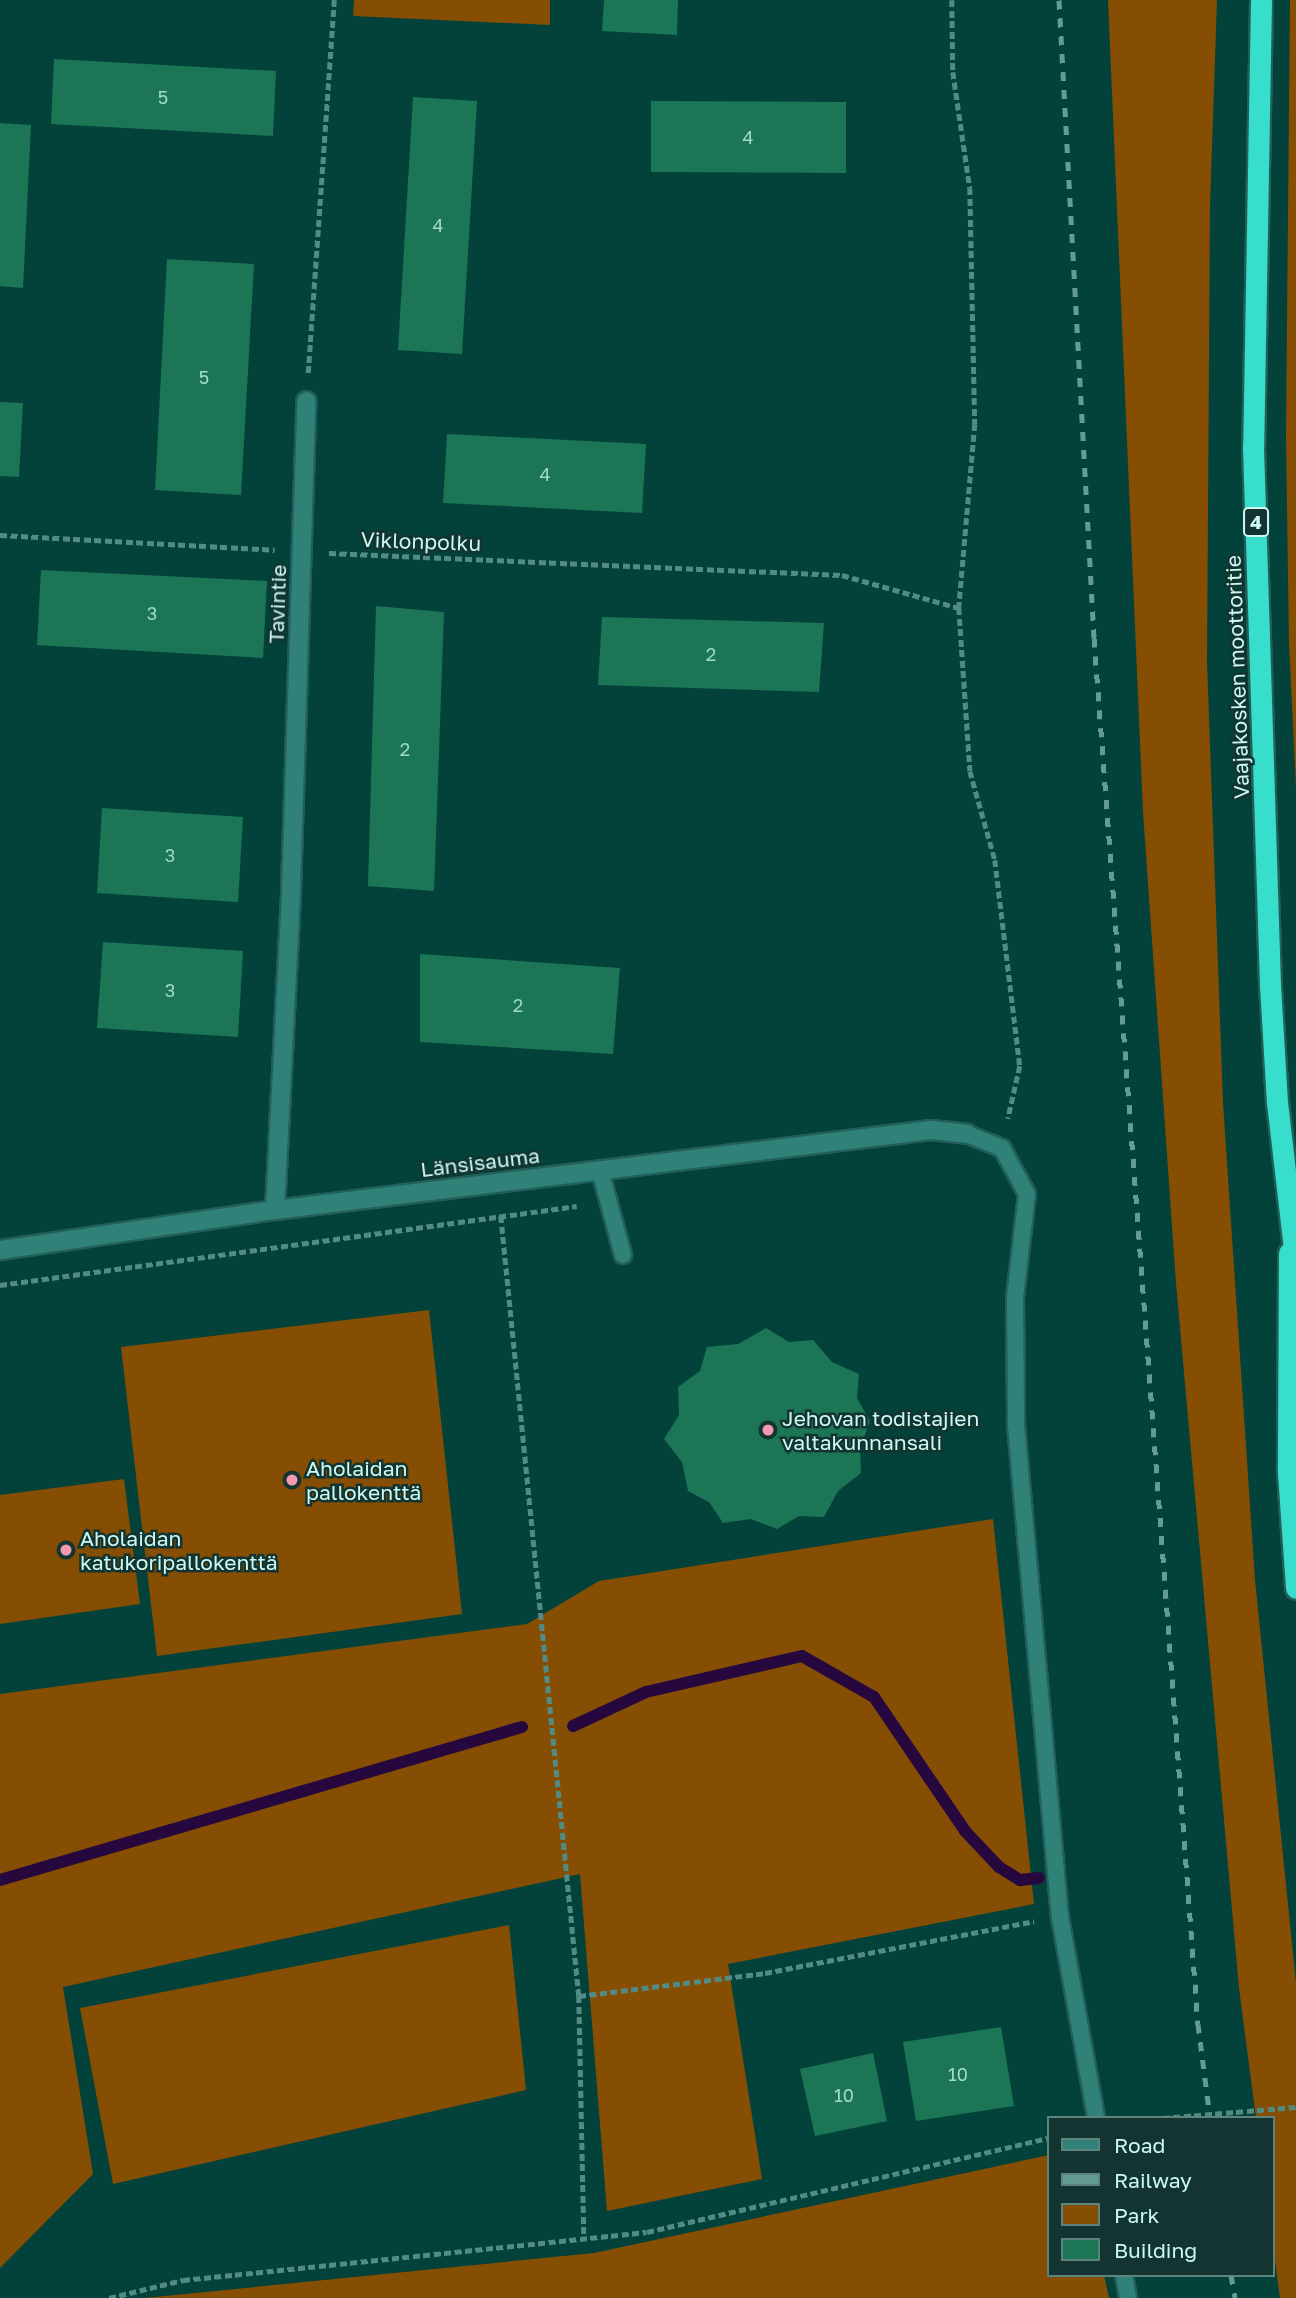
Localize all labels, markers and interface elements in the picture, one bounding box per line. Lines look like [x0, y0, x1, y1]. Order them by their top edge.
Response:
house number: 5 [158, 86, 168, 108]
house number: 4 [743, 126, 753, 148]
house number: 4 [433, 214, 443, 236]
house number: 5 [199, 366, 209, 388]
house number: 4 [540, 463, 550, 485]
road number: 4 [1242, 506, 1270, 538]
street label: Viklonpolku [360, 526, 482, 556]
street label: Vaajakosken moottoritie [1220, 555, 1254, 799]
street label: Tavintie [263, 564, 291, 644]
house number: 3 [147, 602, 157, 624]
house number: 2 [706, 643, 716, 665]
house number: 2 [400, 738, 410, 760]
house number: 3 [165, 844, 175, 866]
house number: 3 [165, 979, 175, 1001]
house number: 2 [513, 994, 523, 1016]
street label: Länsisauma [419, 1142, 541, 1182]
place label: Jehovan todistajien valtakunnansali [782, 1405, 979, 1455]
marker: Jehovan todistajien valtakunnansali [760, 1422, 776, 1438]
place label: Aholaidan pallokenttä [306, 1455, 421, 1505]
marker: Aholaidan pallokenttä [284, 1472, 300, 1488]
place label: Aholaidan katukoripallokenttä [80, 1525, 278, 1575]
marker: Aholaidan katukoripallokenttä [58, 1542, 74, 1558]
house number: 10 [948, 2063, 968, 2085]
house number: 10 [834, 2084, 854, 2106]
legend [1048, 2116, 1275, 2277]
text: Road [1114, 2132, 1165, 2158]
text: Railway [1114, 2167, 1192, 2193]
text: Park [1114, 2202, 1159, 2228]
text: Building [1114, 2237, 1197, 2263]

